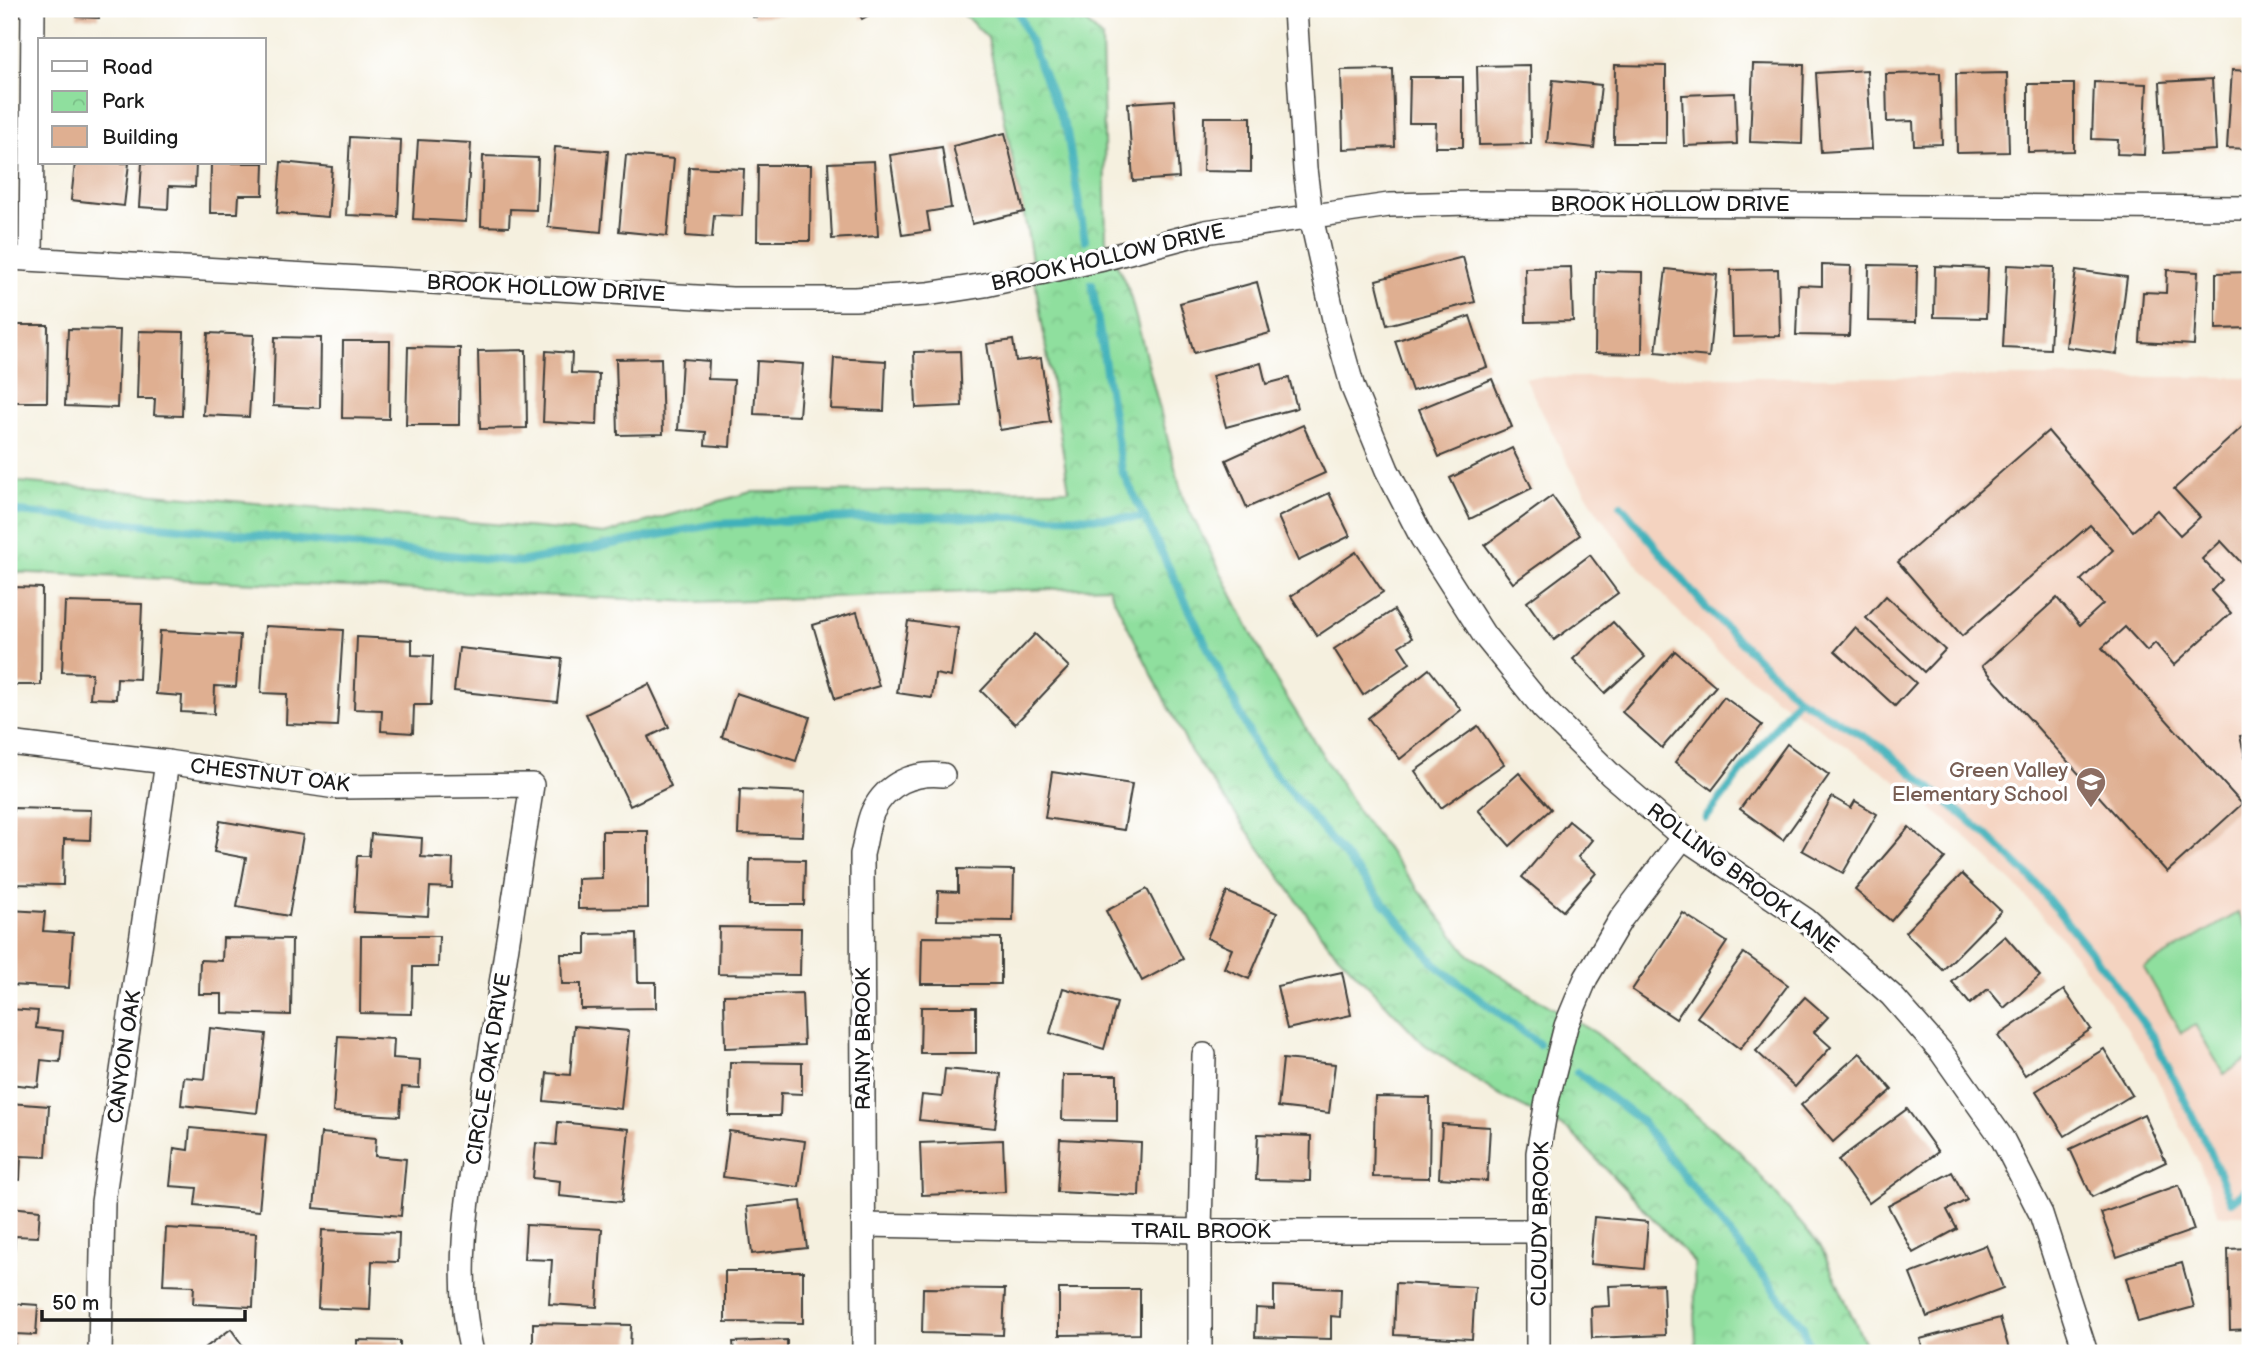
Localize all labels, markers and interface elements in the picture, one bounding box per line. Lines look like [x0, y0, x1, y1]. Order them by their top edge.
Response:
legend [38, 38, 266, 164]
text: Road [102, 55, 153, 80]
text: Park [102, 89, 145, 114]
text: Building [102, 125, 178, 150]
street label: BROOK HOLLOW DRIVE [1550, 192, 1790, 217]
street label: BROOK HOLLOW DRIVE [989, 218, 1227, 297]
street label: BROOK HOLLOW DRIVE [426, 270, 666, 307]
street label: CHESTNUT OAK [189, 753, 351, 798]
place label: Green Valley Elementary School [1892, 758, 2068, 807]
school or university icon: Green Valley Elementary School [2074, 765, 2108, 809]
street label: ROLLING BROOK LANE [1642, 798, 1844, 959]
street label: RAINY BROOK [851, 967, 876, 1110]
street label: CIRCLE OAK DRIVE [461, 971, 516, 1167]
street label: CANYON OAK [103, 988, 146, 1125]
street label: CLOUDY BROOK [1527, 1141, 1554, 1307]
street label: TRAIL BROOK [1131, 1219, 1271, 1244]
scale bar [42, 1278, 245, 1322]
text: 50 m [52, 1291, 99, 1316]

